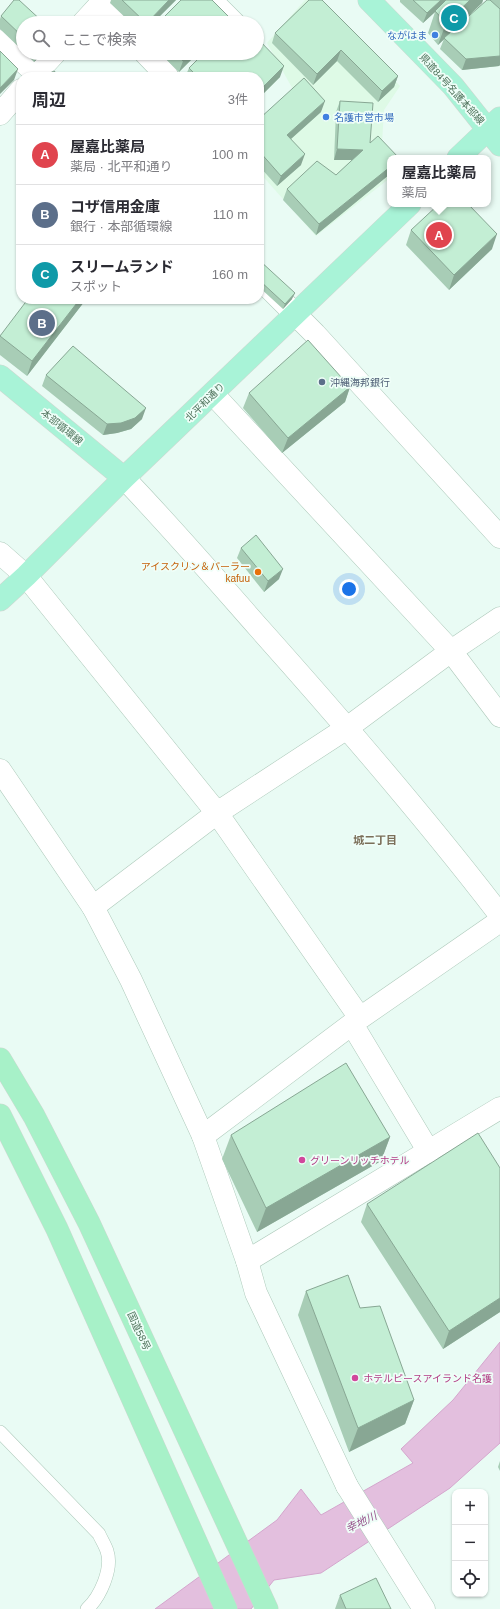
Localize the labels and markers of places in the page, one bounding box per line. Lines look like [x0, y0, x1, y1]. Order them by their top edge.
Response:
pin: C [441, 3, 467, 33]
place label: ながはま [387, 30, 427, 41]
marker: ながはま [430, 30, 440, 40]
marker: 名護市営市場 [321, 112, 331, 122]
place label: 名護市営市場 [334, 112, 394, 123]
pin: A [426, 220, 452, 250]
pin: B [29, 308, 55, 338]
marker: 沖縄海邦銀行 [317, 377, 327, 387]
place label: 沖縄海邦銀行 [330, 377, 390, 388]
place label: アイスクリン＆パーラー kafuu [141, 561, 250, 584]
marker: アイスクリン＆パーラー kafuu [253, 567, 263, 577]
marker: グリーンリッチホテル [297, 1155, 307, 1165]
place label: グリーンリッチホテル [310, 1155, 410, 1166]
marker: ホテルピースアイランド名護 [350, 1373, 360, 1383]
place label: ホテルピースアイランド名護 [363, 1373, 492, 1384]

